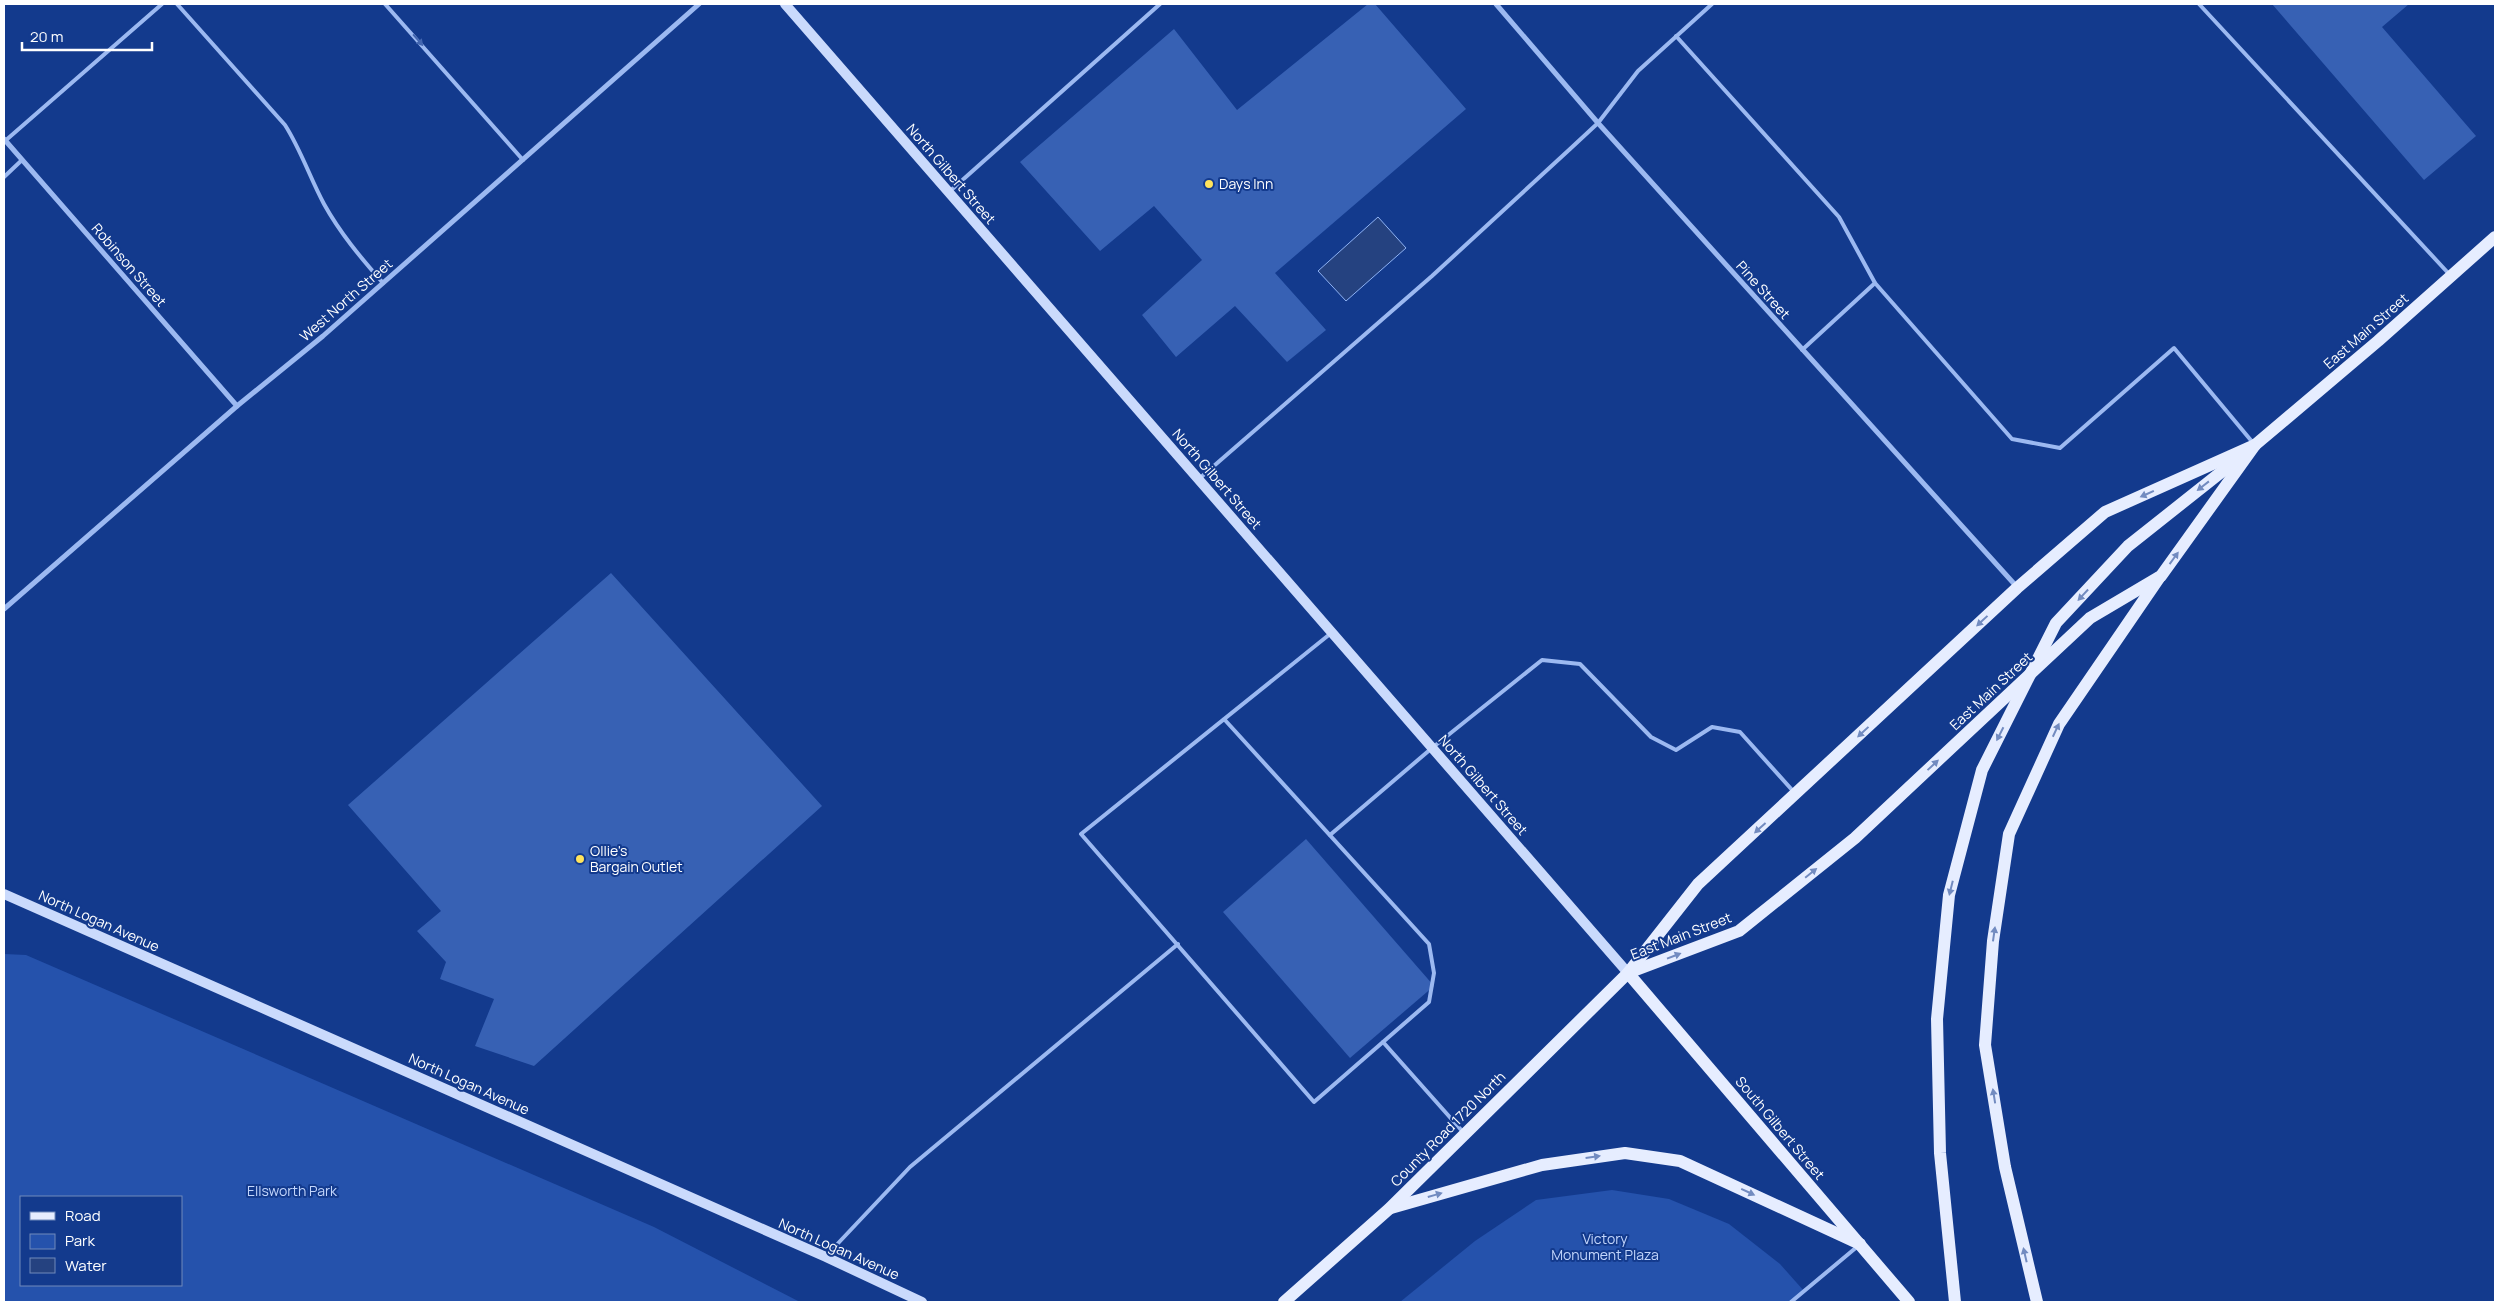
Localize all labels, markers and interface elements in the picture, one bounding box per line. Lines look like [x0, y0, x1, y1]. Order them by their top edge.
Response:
scale bar [22, 20, 152, 52]
text: 20 m [30, 26, 63, 47]
one-way arrow [412, 34, 423, 47]
street label: North Gilbert Street [903, 119, 1000, 228]
place label: Days Inn [1219, 174, 1273, 193]
marker: Days Inn [1203, 178, 1215, 190]
street label: Robinson Street [88, 219, 171, 311]
street label: West North Street [295, 254, 396, 345]
street label: Pine Street [1732, 257, 1795, 323]
street label: East Main Street [2319, 288, 2412, 373]
street label: North Gilbert Street [1169, 424, 1266, 533]
one-way arrow [2197, 481, 2210, 492]
one-way arrow [2140, 490, 2154, 498]
one-way arrow [2169, 551, 2179, 565]
one-way arrow [2077, 588, 2089, 600]
one-way arrow [1976, 615, 1988, 627]
street label: East Main Street [1945, 647, 2036, 734]
one-way arrow [2052, 723, 2060, 737]
one-way arrow [1858, 726, 1870, 738]
one-way arrow [1996, 726, 2004, 741]
street label: North Gilbert Street [1435, 730, 1532, 839]
one-way arrow [1926, 759, 1938, 771]
one-way arrow [1755, 822, 1767, 834]
place label: Ollie's Bargain Outlet [590, 841, 683, 876]
marker: Ollie's Bargain Outlet [574, 853, 586, 865]
one-way arrow [1805, 868, 1818, 879]
one-way arrow [1947, 880, 1955, 895]
street label: North Logan Avenue [36, 885, 163, 956]
street label: East Main Street [1628, 907, 1734, 963]
one-way arrow [1990, 926, 1998, 942]
one-way arrow [1667, 952, 1682, 960]
street label: North Logan Avenue [406, 1048, 533, 1119]
street label: County Road 1720 North [1386, 1067, 1509, 1190]
street label: South Gilbert Street [1732, 1072, 1830, 1184]
one-way arrow [1989, 1087, 1997, 1103]
one-way arrow [1585, 1153, 1601, 1161]
park label: Ellsworth Park [247, 1181, 338, 1200]
one-way arrow [1741, 1188, 1755, 1196]
one-way arrow [1428, 1191, 1443, 1199]
legend [20, 1196, 182, 1286]
text: Road [65, 1205, 101, 1226]
street label: North Logan Avenue [776, 1213, 903, 1284]
park label: Victory Monument Plaza [1551, 1229, 1659, 1264]
text: Park [65, 1230, 95, 1251]
one-way arrow [2021, 1247, 2029, 1262]
text: Water [65, 1255, 107, 1276]

